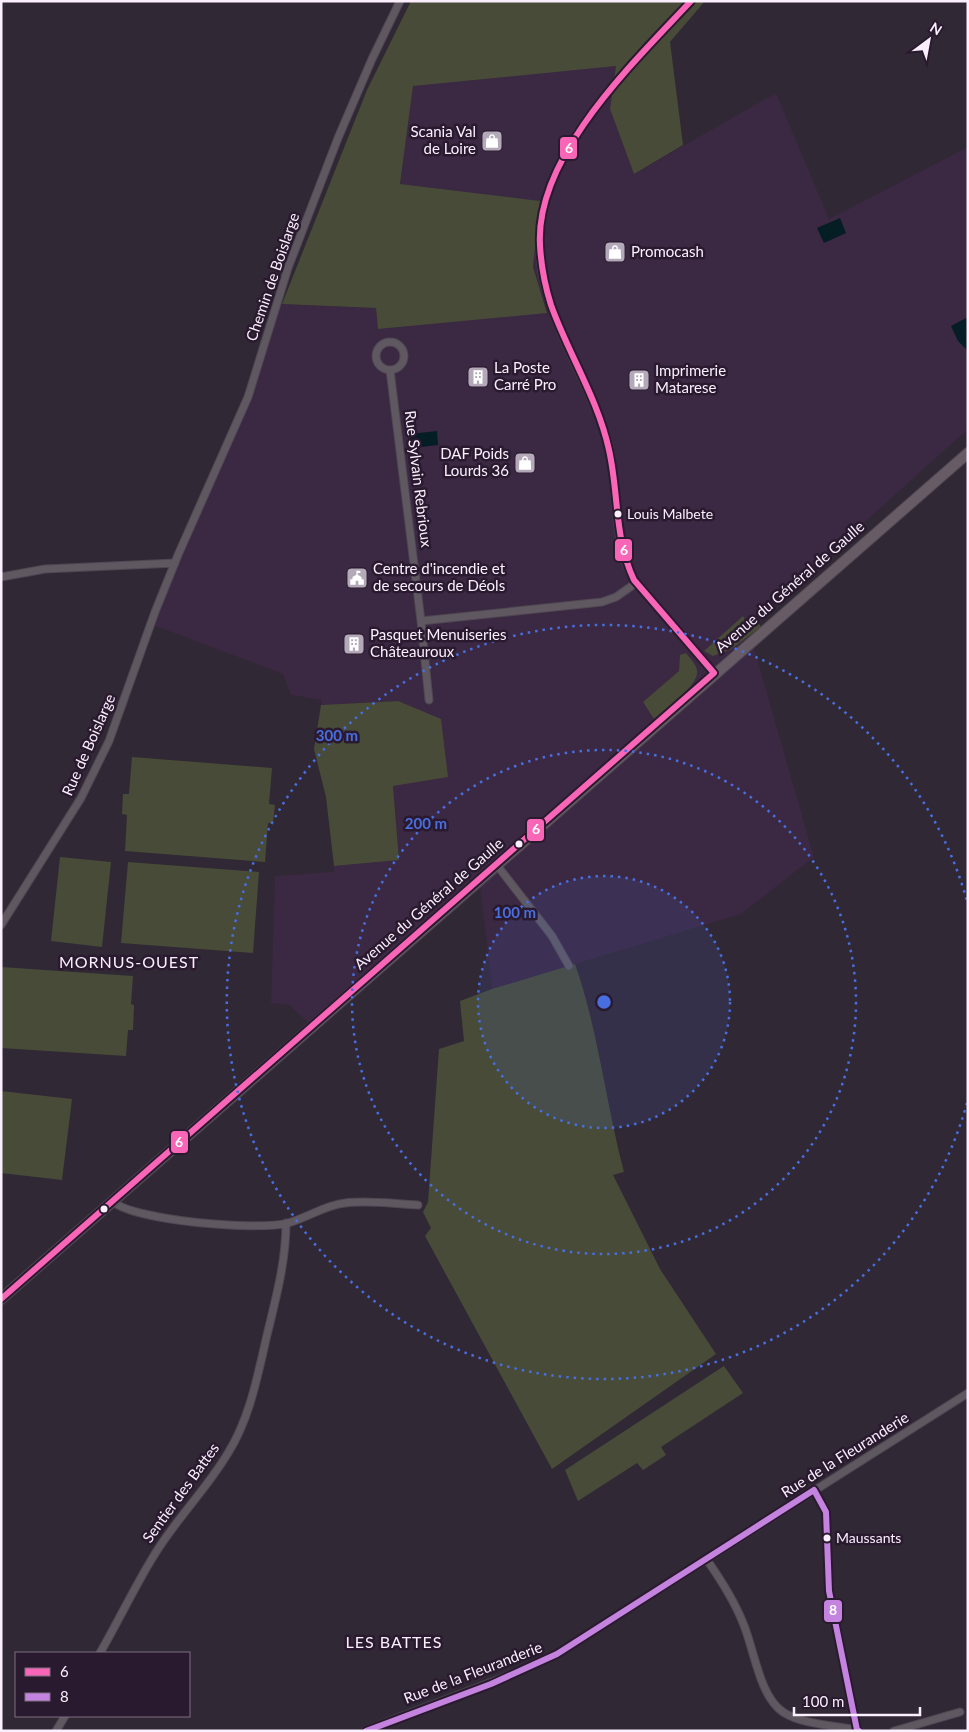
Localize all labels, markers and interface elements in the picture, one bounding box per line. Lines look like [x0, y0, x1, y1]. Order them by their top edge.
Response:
north arrow [904, 15, 954, 65]
text: N [927, 18, 945, 39]
place label: Scania Val de Loire [411, 122, 476, 157]
shop icon: Scania Val de Loire [480, 129, 504, 153]
line badge: 6 [559, 136, 578, 160]
text: 6 [565, 139, 573, 156]
street label: Chemin de Boislarge [242, 210, 303, 343]
shop icon: Promocash [603, 240, 627, 264]
place label: Promocash [631, 242, 704, 260]
place label: La Poste Carré Pro [494, 358, 556, 393]
place label: Imprimerie Matarese [655, 361, 726, 396]
building icon: La Poste Carré Pro [466, 365, 490, 389]
building icon: Imprimerie Matarese [627, 368, 651, 392]
street label: Rue Sylvain Rebrioux [402, 409, 436, 549]
place label: DAF Poids Lourds 36 [440, 444, 509, 479]
shop icon: DAF Poids Lourds 36 [513, 451, 537, 475]
place label: Louis Malbete [627, 505, 713, 522]
marker: Louis Malbete [613, 509, 623, 519]
street label: Avenue du Général de Gaulle [711, 517, 867, 656]
line badge: 6 [614, 538, 633, 562]
text: 6 [620, 541, 628, 558]
place label: Centre d'incendie et de secours de Déols [373, 559, 506, 594]
public building icon: Centre d'incendie et de secours de Déols [345, 566, 369, 590]
place label: Pasquet Menuiseries Châteauroux [370, 625, 506, 660]
building icon: Pasquet Menuiseries Châteauroux [342, 632, 366, 656]
street label: Rue de Boislarge [58, 691, 119, 798]
text: 300 m [316, 726, 358, 744]
text: 200 m [405, 814, 447, 832]
line badge: 6 [526, 818, 545, 842]
text: 6 [532, 820, 540, 837]
street label: Avenue du Général de Gaulle [350, 834, 506, 973]
unlabelled marker [514, 839, 524, 849]
text: 100 m [494, 903, 536, 921]
district label: MORNUS-OUEST [59, 952, 199, 971]
centre of rings [595, 993, 613, 1011]
line badge: 6 [170, 1130, 189, 1154]
text: 6 [175, 1133, 183, 1150]
unlabelled marker [99, 1204, 109, 1214]
street label: Rue de la Fleuranderie [777, 1408, 912, 1501]
street label: Sentier des Battes [138, 1439, 222, 1546]
place label: Maussants [836, 1529, 901, 1546]
marker: Maussants [822, 1533, 832, 1543]
line badge: 8 [823, 1599, 843, 1623]
text: 8 [829, 1601, 837, 1618]
district label: LES BATTES [346, 1632, 442, 1651]
street label: Rue de la Fleuranderie [401, 1637, 544, 1707]
legend [15, 1652, 190, 1717]
text: 6 [60, 1662, 69, 1680]
scale bar [794, 1684, 920, 1716]
text: 8 [60, 1687, 69, 1705]
text: 100 m [802, 1692, 844, 1710]

